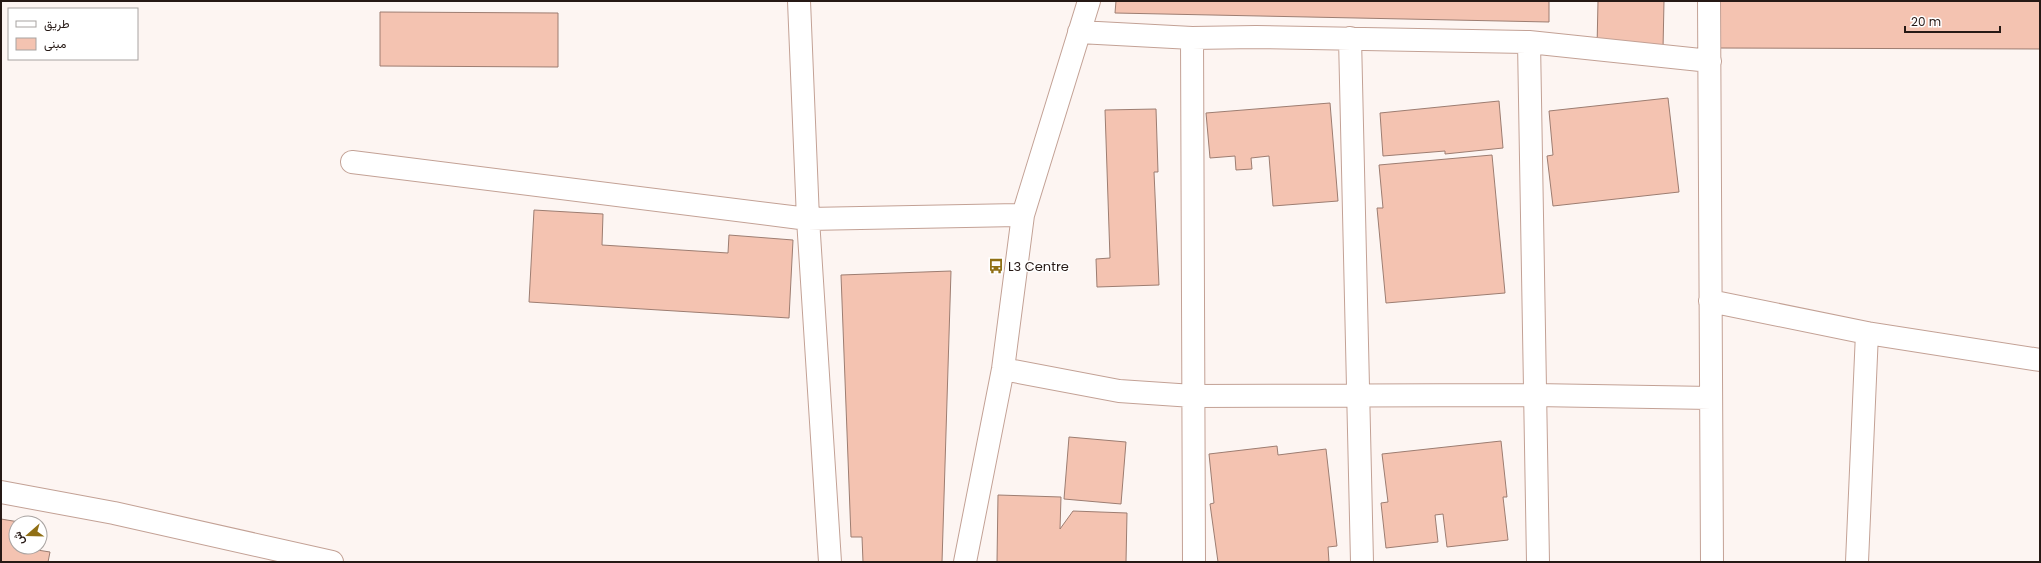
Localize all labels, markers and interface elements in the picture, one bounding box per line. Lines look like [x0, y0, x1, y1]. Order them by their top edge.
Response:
legend [8, 8, 138, 60]
scale bar [1905, 8, 2000, 34]
text: 20 m [1911, 13, 1941, 30]
text: طريق [44, 15, 70, 32]
text: مبنى [44, 35, 66, 52]
bus stop icon: L3 Centre [987, 257, 1005, 275]
place label: L3 Centre [1008, 257, 1069, 276]
north arrow [8, 515, 48, 555]
text: ش [9, 529, 28, 547]

